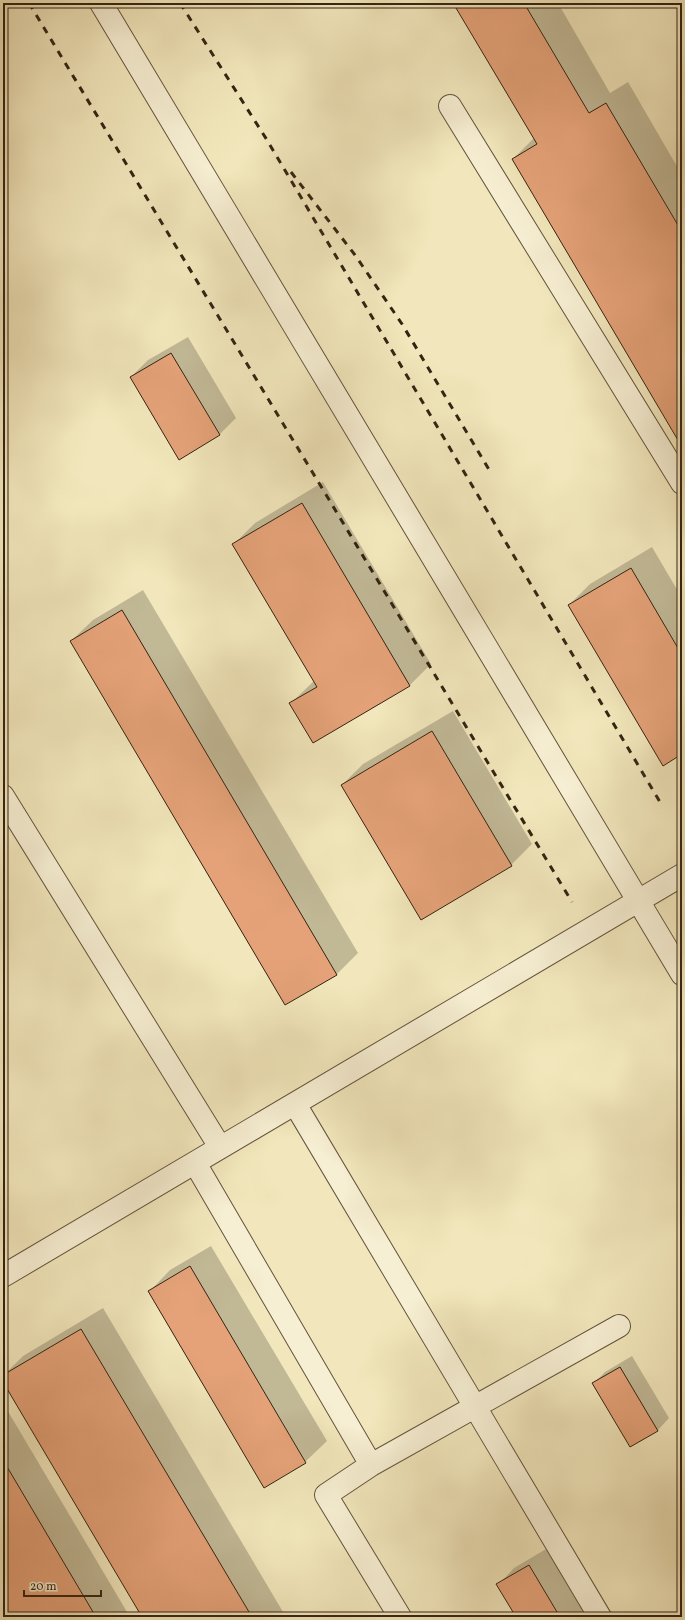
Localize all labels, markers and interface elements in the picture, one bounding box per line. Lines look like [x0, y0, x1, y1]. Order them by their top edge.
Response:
scale bar [24, 1572, 101, 1598]
text: 20 m [30, 1579, 57, 1595]

